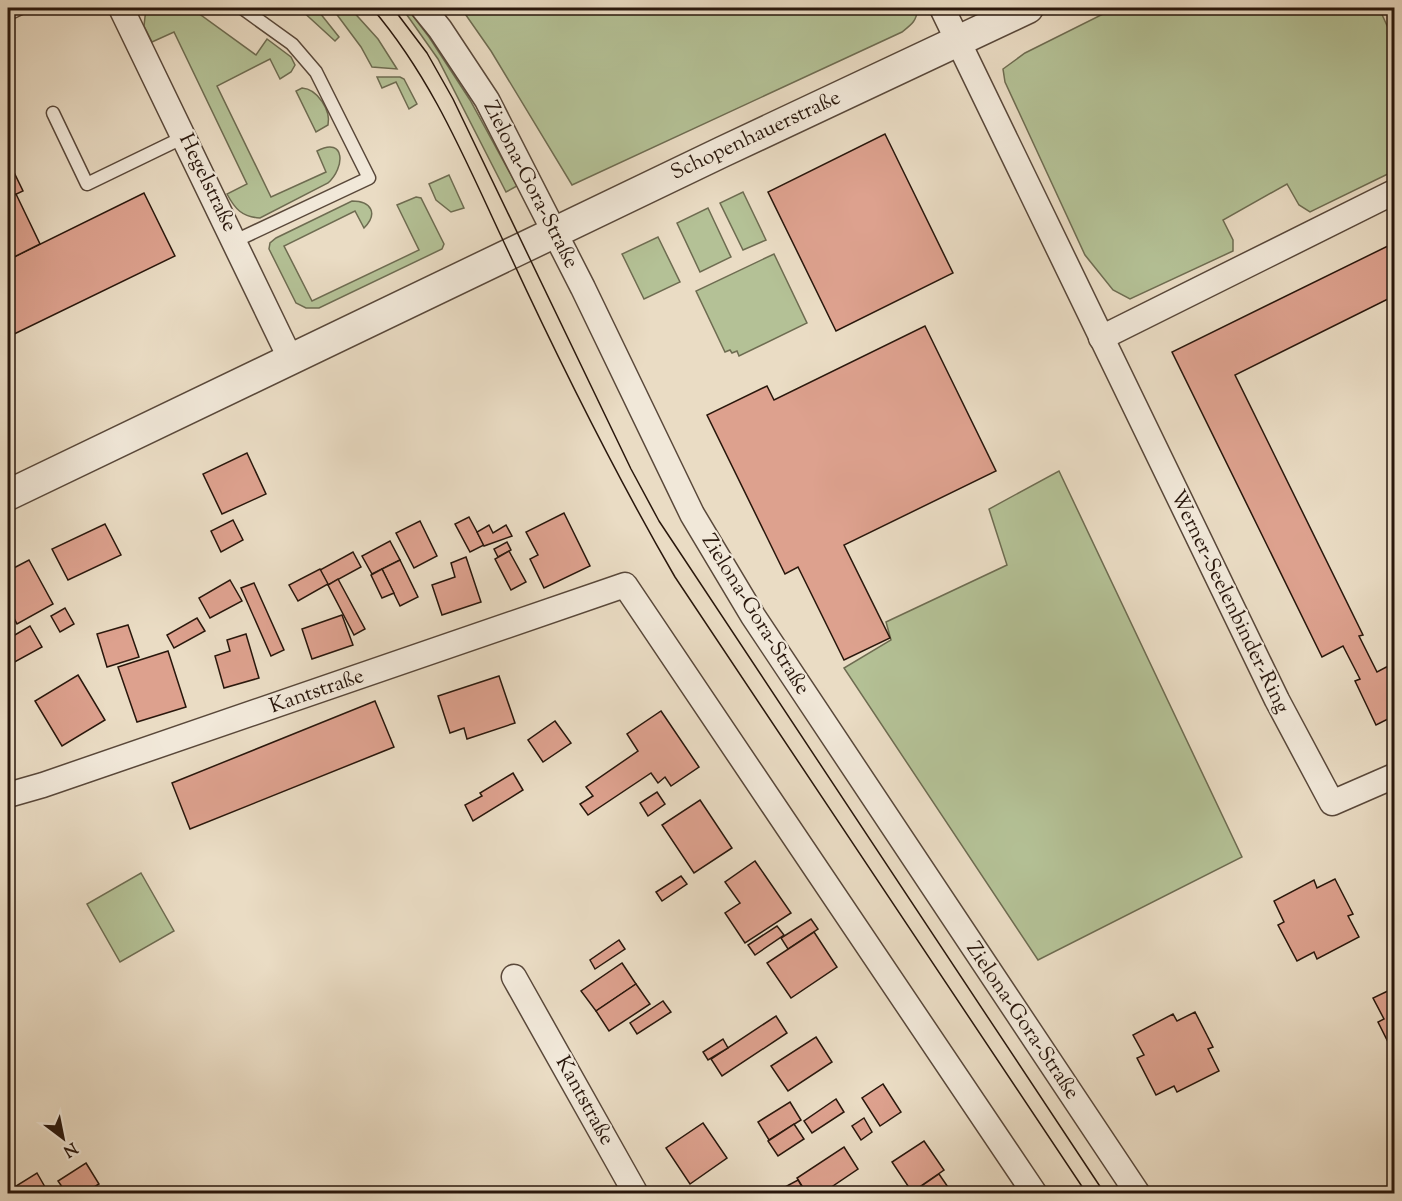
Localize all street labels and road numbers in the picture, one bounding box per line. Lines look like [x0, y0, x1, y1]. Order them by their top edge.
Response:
street label: Schopenhauerstraße [666, 83, 846, 189]
street label: Zielona-Gora-Straße [475, 96, 585, 274]
street label: Hegelstraße [170, 129, 244, 237]
street label: Werner-Seelenbinder-Ring [1162, 485, 1296, 719]
street label: Zielona-Gora-Straße [693, 529, 817, 701]
street label: Kantstraße [266, 662, 368, 722]
street label: Zielona-Gora-Straße [958, 936, 1086, 1106]
street label: Kantstraße [547, 1051, 621, 1151]

